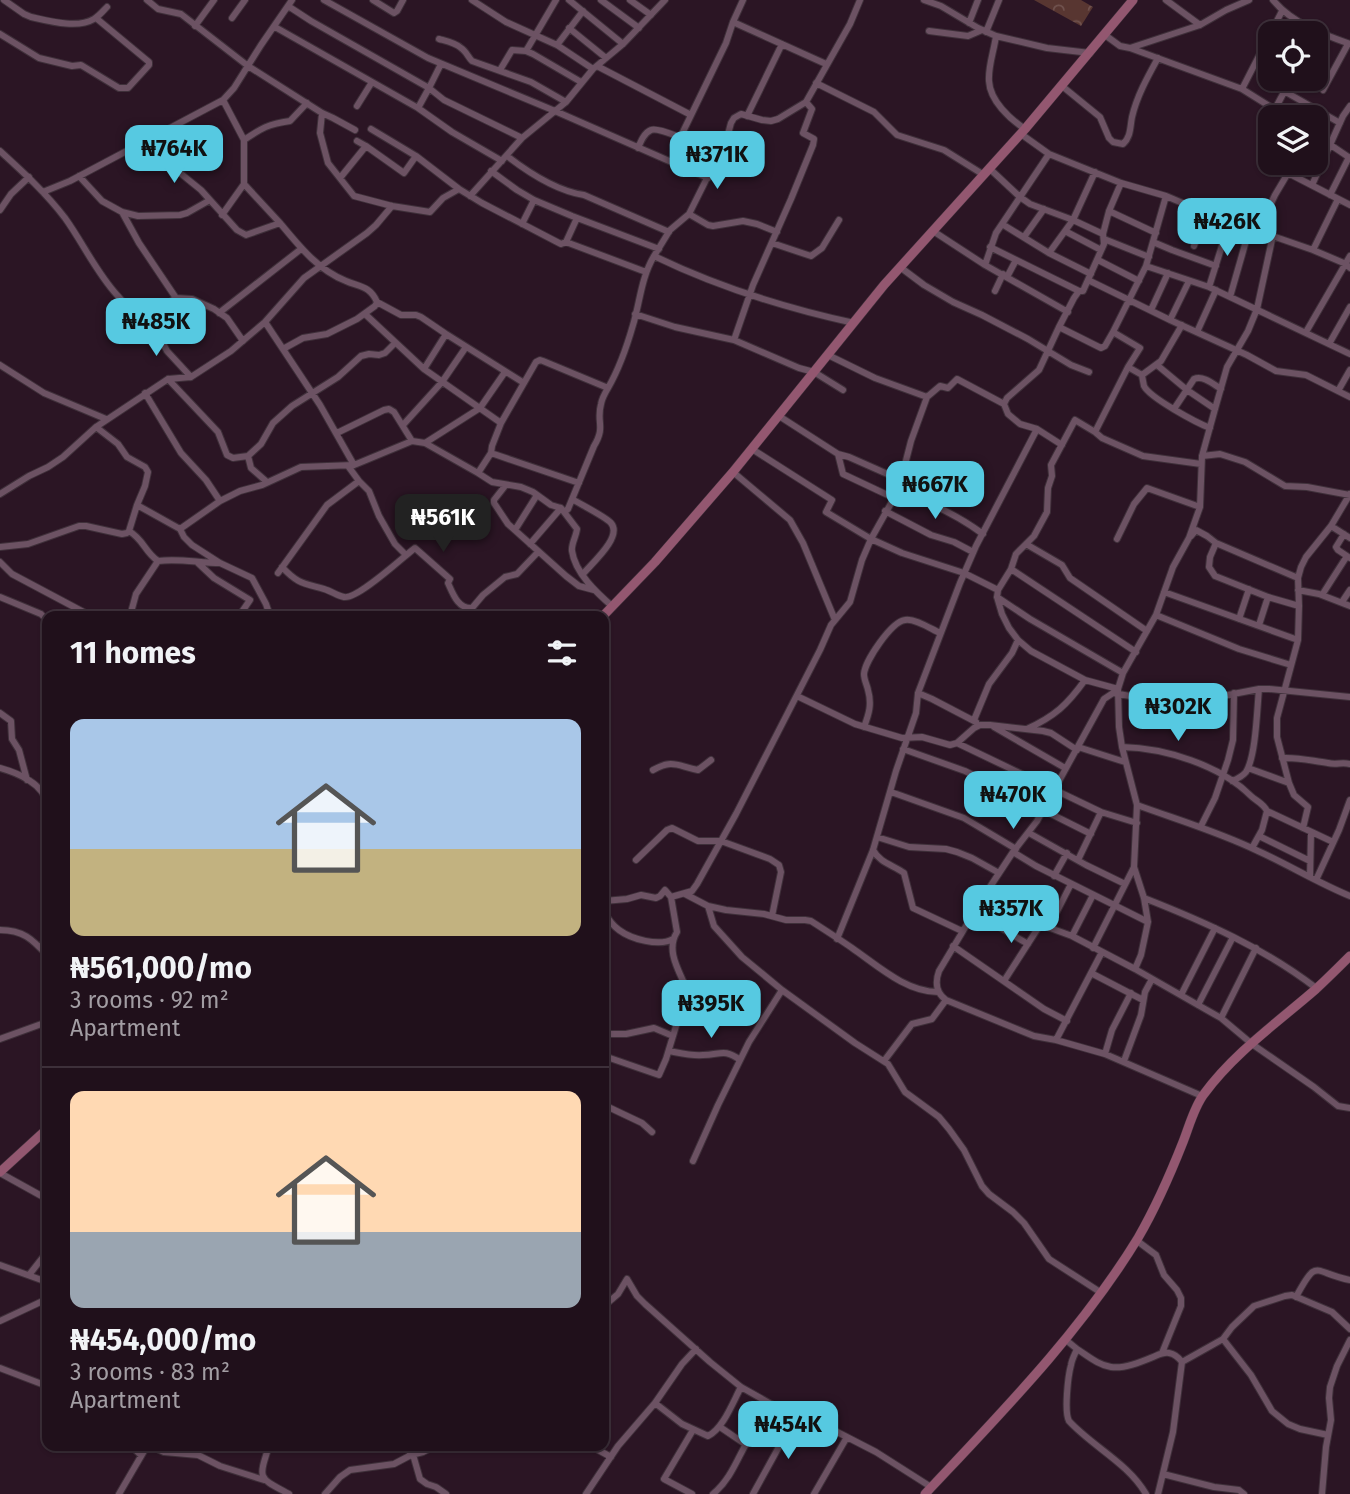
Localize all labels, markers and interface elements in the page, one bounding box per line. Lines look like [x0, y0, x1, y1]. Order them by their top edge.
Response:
map controls [1258, 21, 1328, 175]
button: locate [1258, 21, 1328, 91]
button: layers [1258, 105, 1328, 175]
pin: ₦764K [125, 125, 223, 185]
pin: ₦371K [668, 132, 766, 191]
text: ₦764K [141, 134, 207, 162]
text: ₦371K [686, 140, 748, 168]
pin: ₦426K [1178, 198, 1276, 258]
text: ₦426K [1193, 207, 1261, 235]
pin: ₦485K [107, 298, 205, 358]
text: ₦485K [122, 307, 190, 335]
pin: ₦667K [886, 462, 984, 521]
text: ₦667K [902, 470, 968, 498]
pin: ₦561K [394, 494, 492, 554]
text: ₦561K [411, 503, 475, 531]
icon: filters [543, 634, 581, 672]
text: 11 homes [70, 635, 196, 671]
pin: ₦302K [1129, 684, 1227, 743]
text: ₦302K [1145, 692, 1211, 720]
icon: home [263, 765, 389, 891]
pin: ₦470K [964, 772, 1062, 831]
text: ₦470K [980, 780, 1046, 808]
pin: ₦357K [962, 886, 1060, 945]
text: ₦357K [979, 894, 1043, 922]
text: ₦561,000/mo [70, 950, 252, 986]
pin: ₦395K [662, 981, 760, 1040]
text: 3 rooms · 92 m² [70, 986, 229, 1014]
text: ₦395K [678, 989, 744, 1017]
text: Apartment [70, 1014, 180, 1042]
icon: home [263, 1137, 389, 1263]
text: ₦454,000/mo [70, 1322, 256, 1358]
text: 3 rooms · 83 m² [70, 1358, 230, 1386]
text: Apartment [70, 1386, 180, 1414]
pin: ₦454K [739, 1402, 837, 1461]
text: ₦454K [754, 1410, 822, 1438]

